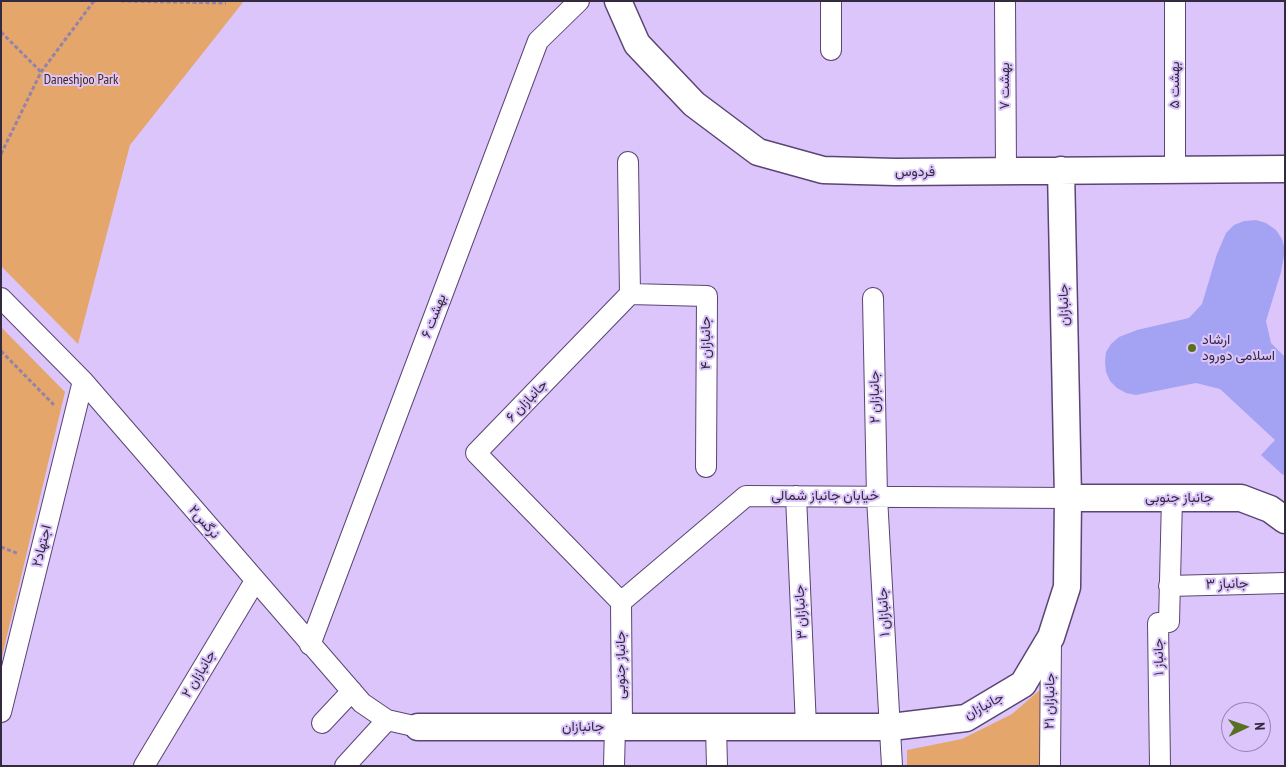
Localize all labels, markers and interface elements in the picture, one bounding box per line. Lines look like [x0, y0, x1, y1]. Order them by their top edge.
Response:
street label: بهشت ۵ [1167, 61, 1183, 109]
street label: بهشت ۷ [997, 62, 1013, 110]
park label: Daneshjoo Park [44, 72, 118, 88]
street label: فردوس [895, 164, 935, 180]
street label: جانبازان [1055, 284, 1073, 326]
street label: بهشت ۶ [418, 292, 450, 340]
street label: جانبازان ۴ [698, 316, 714, 370]
place label: ارشاد اسلامی دورود [1202, 332, 1275, 364]
marker: ارشاد اسلامی دورود [1186, 342, 1198, 354]
street label: جانبازان ۲ [866, 371, 884, 423]
street label: جانبازان ۶ [503, 377, 551, 425]
street label: خیابان جانباز شمالی [771, 488, 879, 504]
street label: جانباز جنوبی [1145, 490, 1213, 506]
street label: نرگس۲ [185, 502, 223, 542]
street label: اجتهاد۲ [29, 523, 55, 569]
street label: جانباز ۳ [1206, 575, 1248, 593]
street label: جانبازان ۳ [791, 584, 811, 640]
street label: جانبازان ۱ [874, 587, 894, 637]
street label: جانباز جنوبی [613, 631, 629, 699]
street label: جانباز ۱ [1150, 638, 1168, 676]
street label: جانبازان ۲ [178, 647, 220, 701]
street label: جانبازان ۲۱ [1041, 673, 1059, 729]
street label: جانبازان [961, 689, 1007, 723]
north arrow [1221, 702, 1271, 752]
street label: جانبازان [562, 719, 604, 735]
text: N [1251, 722, 1269, 731]

